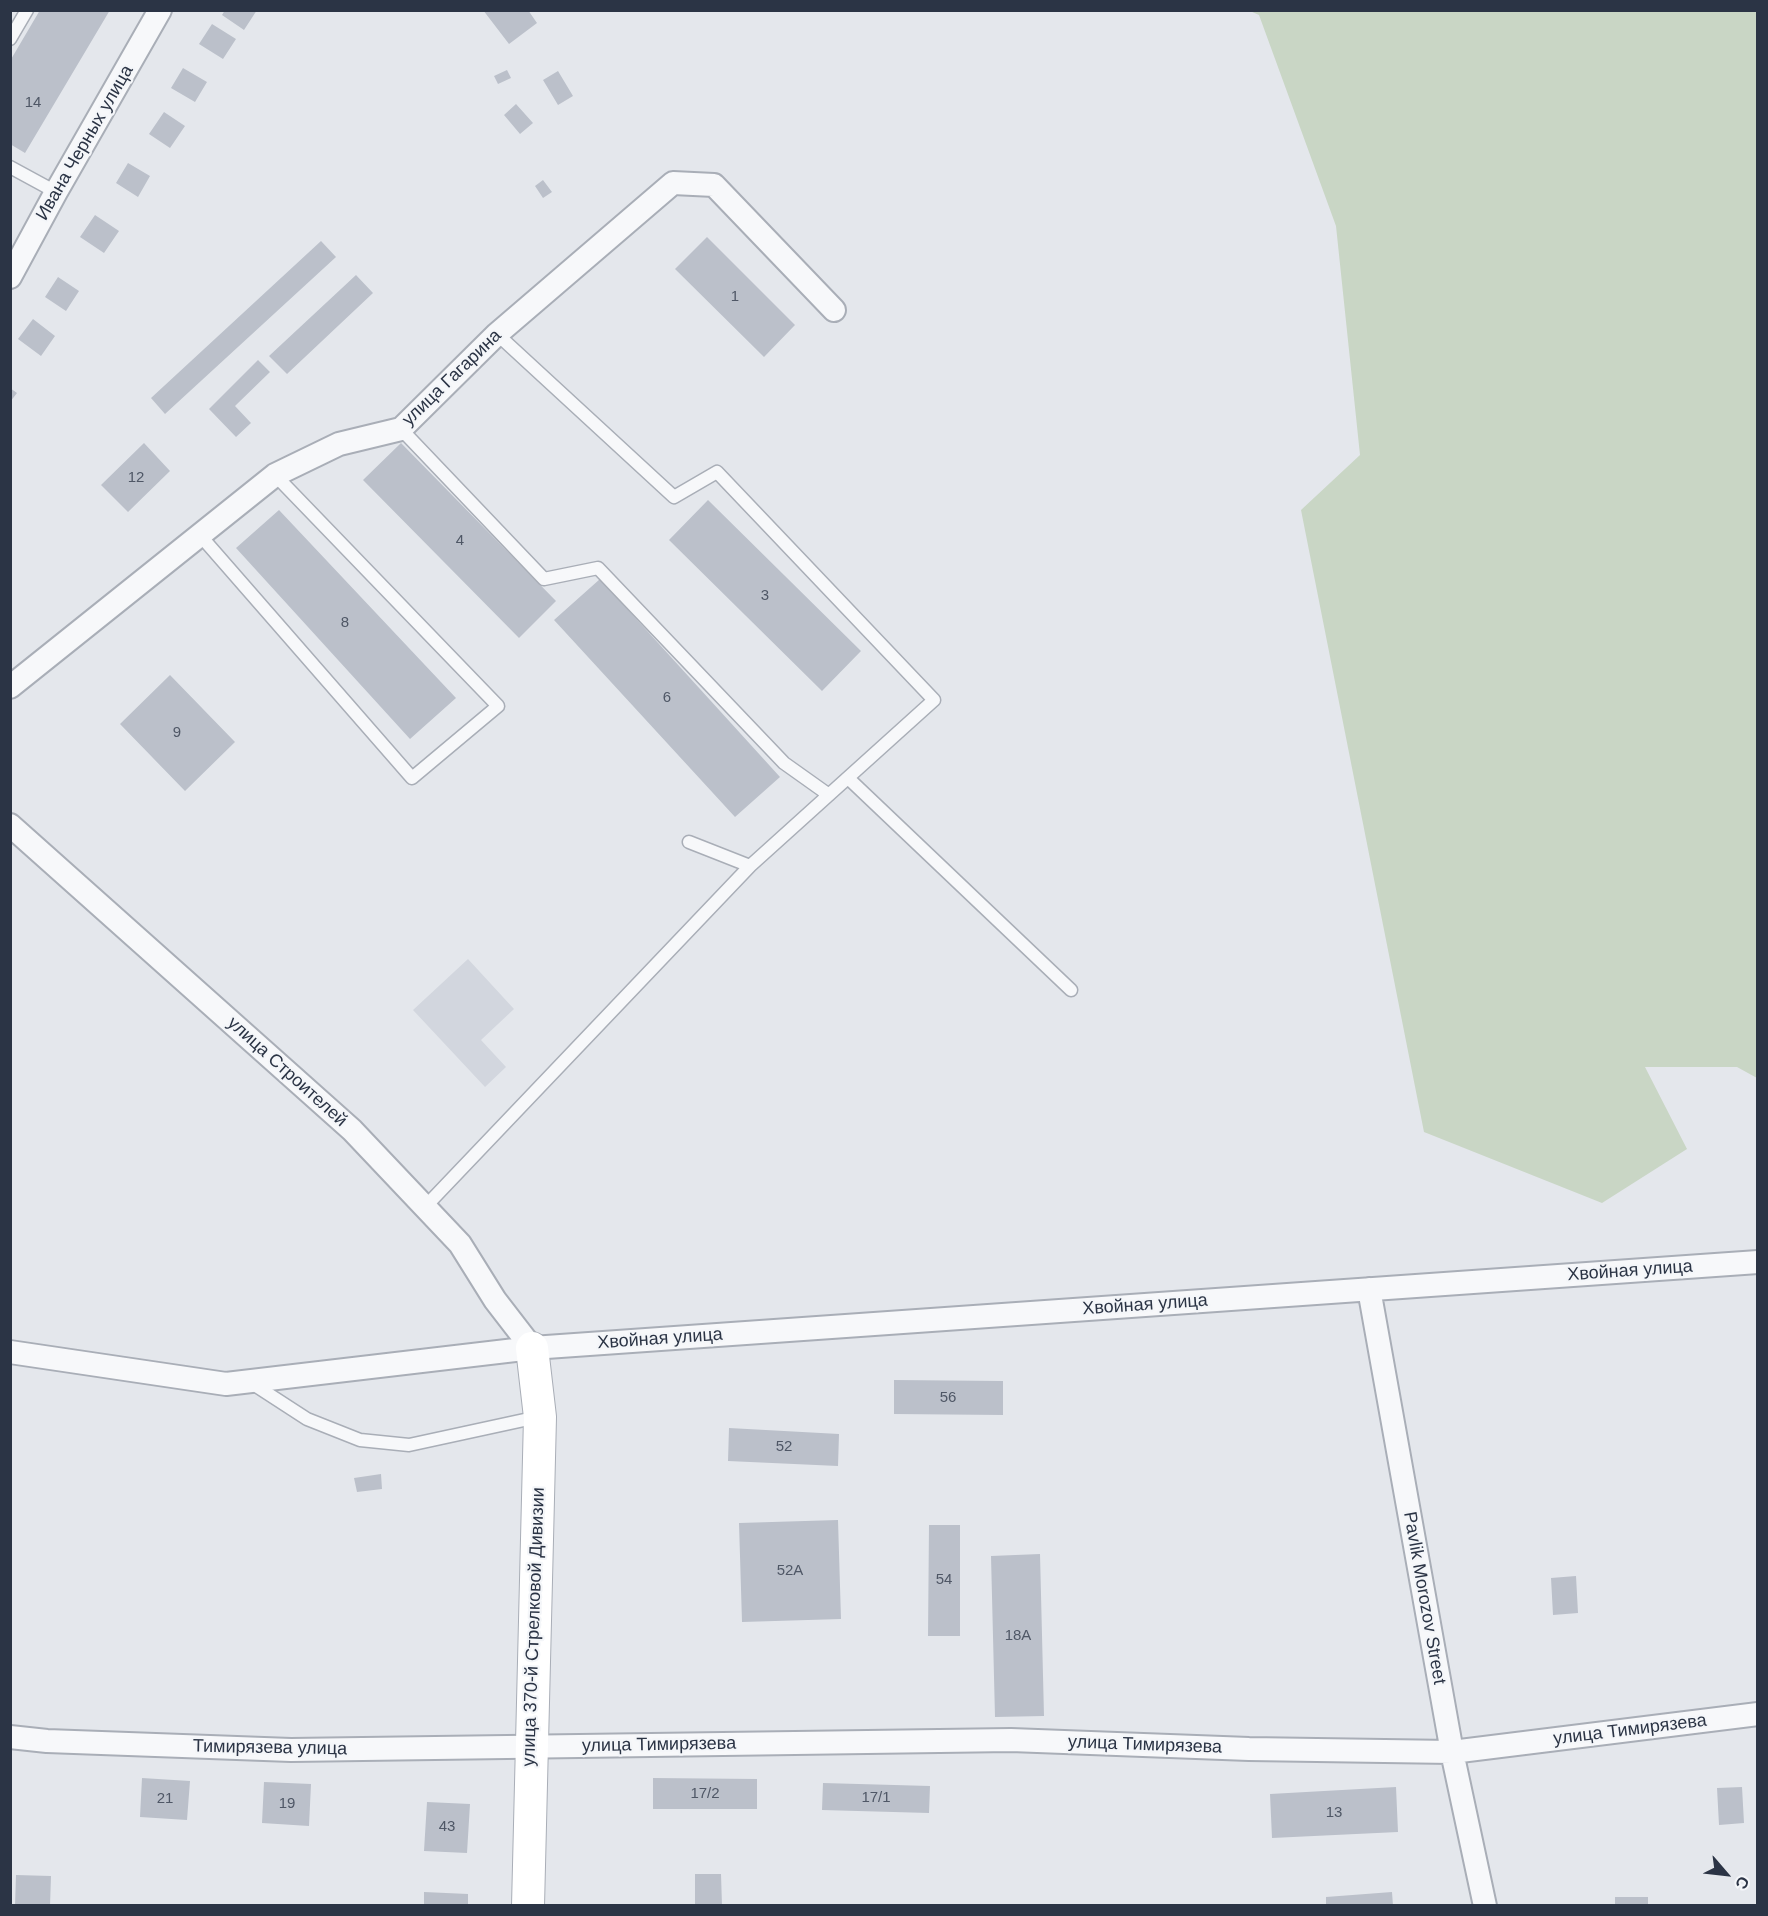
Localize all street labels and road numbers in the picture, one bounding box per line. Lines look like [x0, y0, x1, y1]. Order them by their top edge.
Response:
street label: Ивана Черных улица [32, 62, 138, 224]
street label: улица Гагарина [398, 325, 506, 431]
street label: улица Строителей [223, 1013, 351, 1131]
street label: Хвойная улица [1567, 1256, 1693, 1286]
street label: Хвойная улица [1082, 1290, 1208, 1320]
street label: Хвойная улица [597, 1324, 723, 1354]
street label: улица 370-й Стрелковой Дивизии [518, 1487, 550, 1767]
street label: Pavlik Morozov Street [1398, 1510, 1450, 1686]
street label: улица Тимирязева [1552, 1710, 1708, 1750]
street label: улица Тимирязева [1068, 1732, 1222, 1758]
street label: улица Тимирязева [582, 1733, 736, 1757]
street label: Тимирязева улица [193, 1736, 347, 1760]

